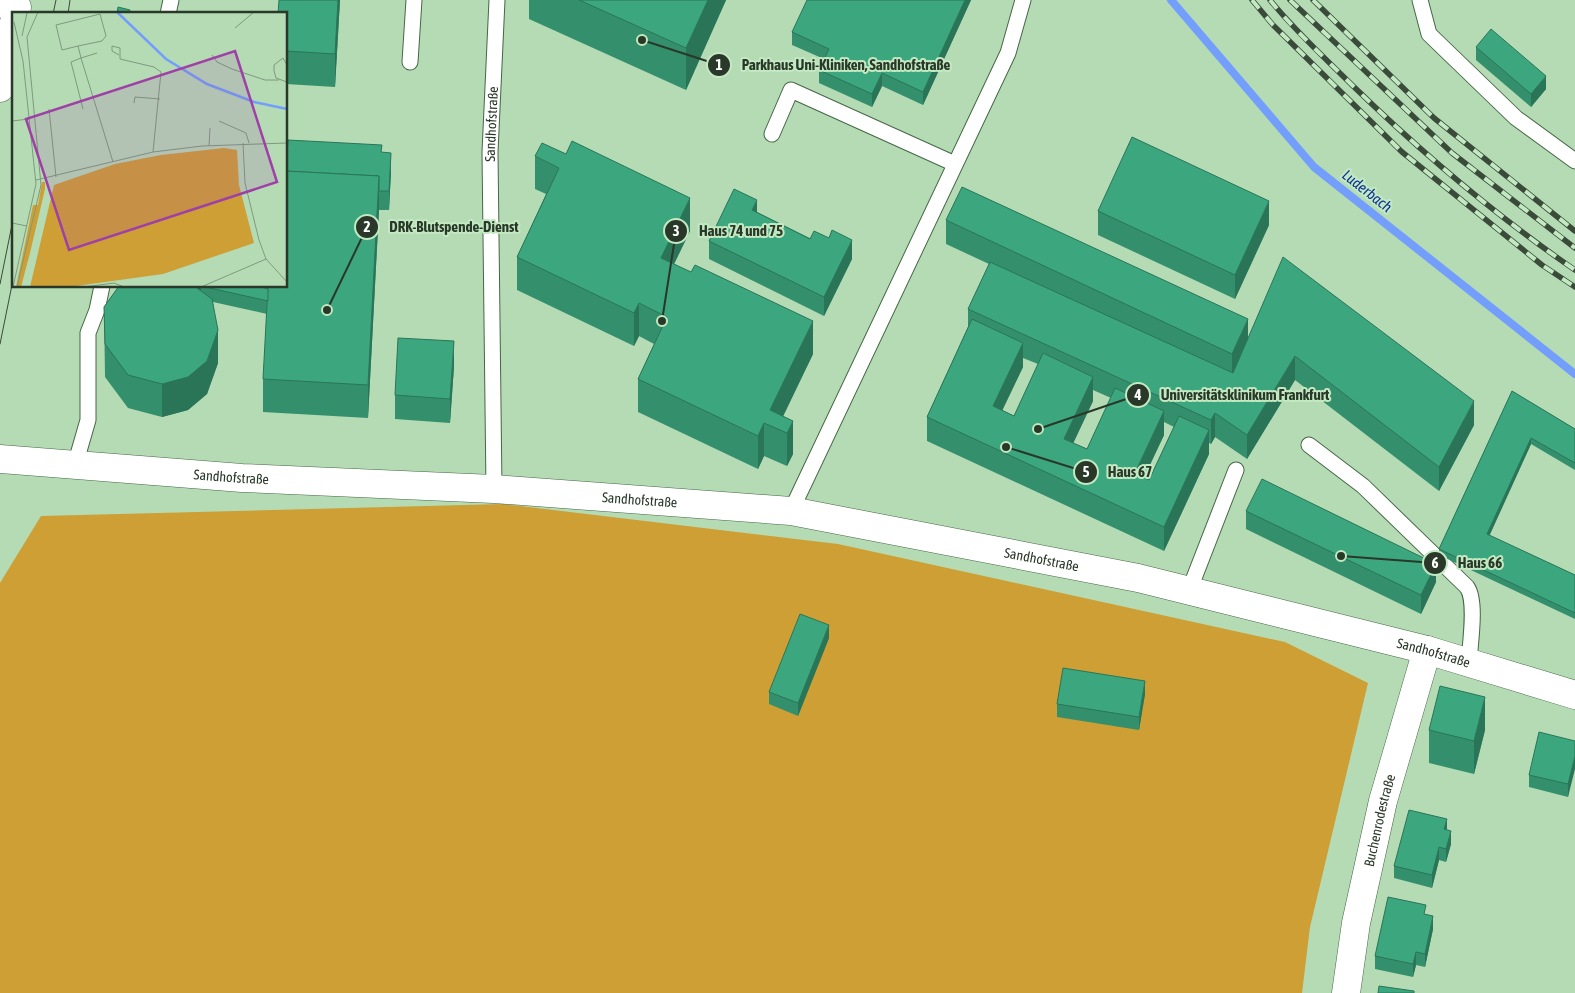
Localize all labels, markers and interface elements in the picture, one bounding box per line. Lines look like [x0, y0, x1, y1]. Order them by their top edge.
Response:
inset map [12, 12, 288, 288]
callout: Parkhaus Uni-Kliniken, Sandhofstraße [706, 50, 960, 80]
text: 1 [715, 56, 723, 73]
text: Parkhaus Uni-Kliniken, Sandhofstraße [742, 56, 950, 73]
street label: Sandhofstraße [482, 86, 501, 162]
water label: Luderbach [1339, 166, 1396, 215]
callout: DRK-Blutspende-Dienst [355, 212, 529, 242]
callout: Haus 74 und 75 [663, 216, 793, 246]
text: 2 [363, 218, 371, 235]
text: DRK-Blutspende-Dienst [389, 218, 519, 235]
text: 3 [672, 222, 680, 239]
text: Haus 74 und 75 [699, 222, 783, 239]
callout: Universitätsklinikum Frankfurt [1126, 380, 1340, 410]
text: 4 [1133, 386, 1142, 403]
text: Universitätsklinikum Frankfurt [1161, 386, 1330, 403]
callout: Haus 67 [1073, 457, 1163, 487]
text: 5 [1082, 463, 1090, 480]
text: Haus 67 [1108, 463, 1152, 480]
street label: Sandhofstraße [193, 466, 269, 487]
street label: Sandhofstraße [601, 489, 678, 511]
street label: Sandhofstraße [1003, 544, 1080, 574]
callout: Haus 66 [1423, 548, 1512, 578]
text: 6 [1431, 554, 1439, 571]
text: Haus 66 [1458, 554, 1502, 571]
street label: Sandhofstraße [1395, 635, 1472, 671]
street label: Buchenrodestraße [1361, 772, 1398, 868]

